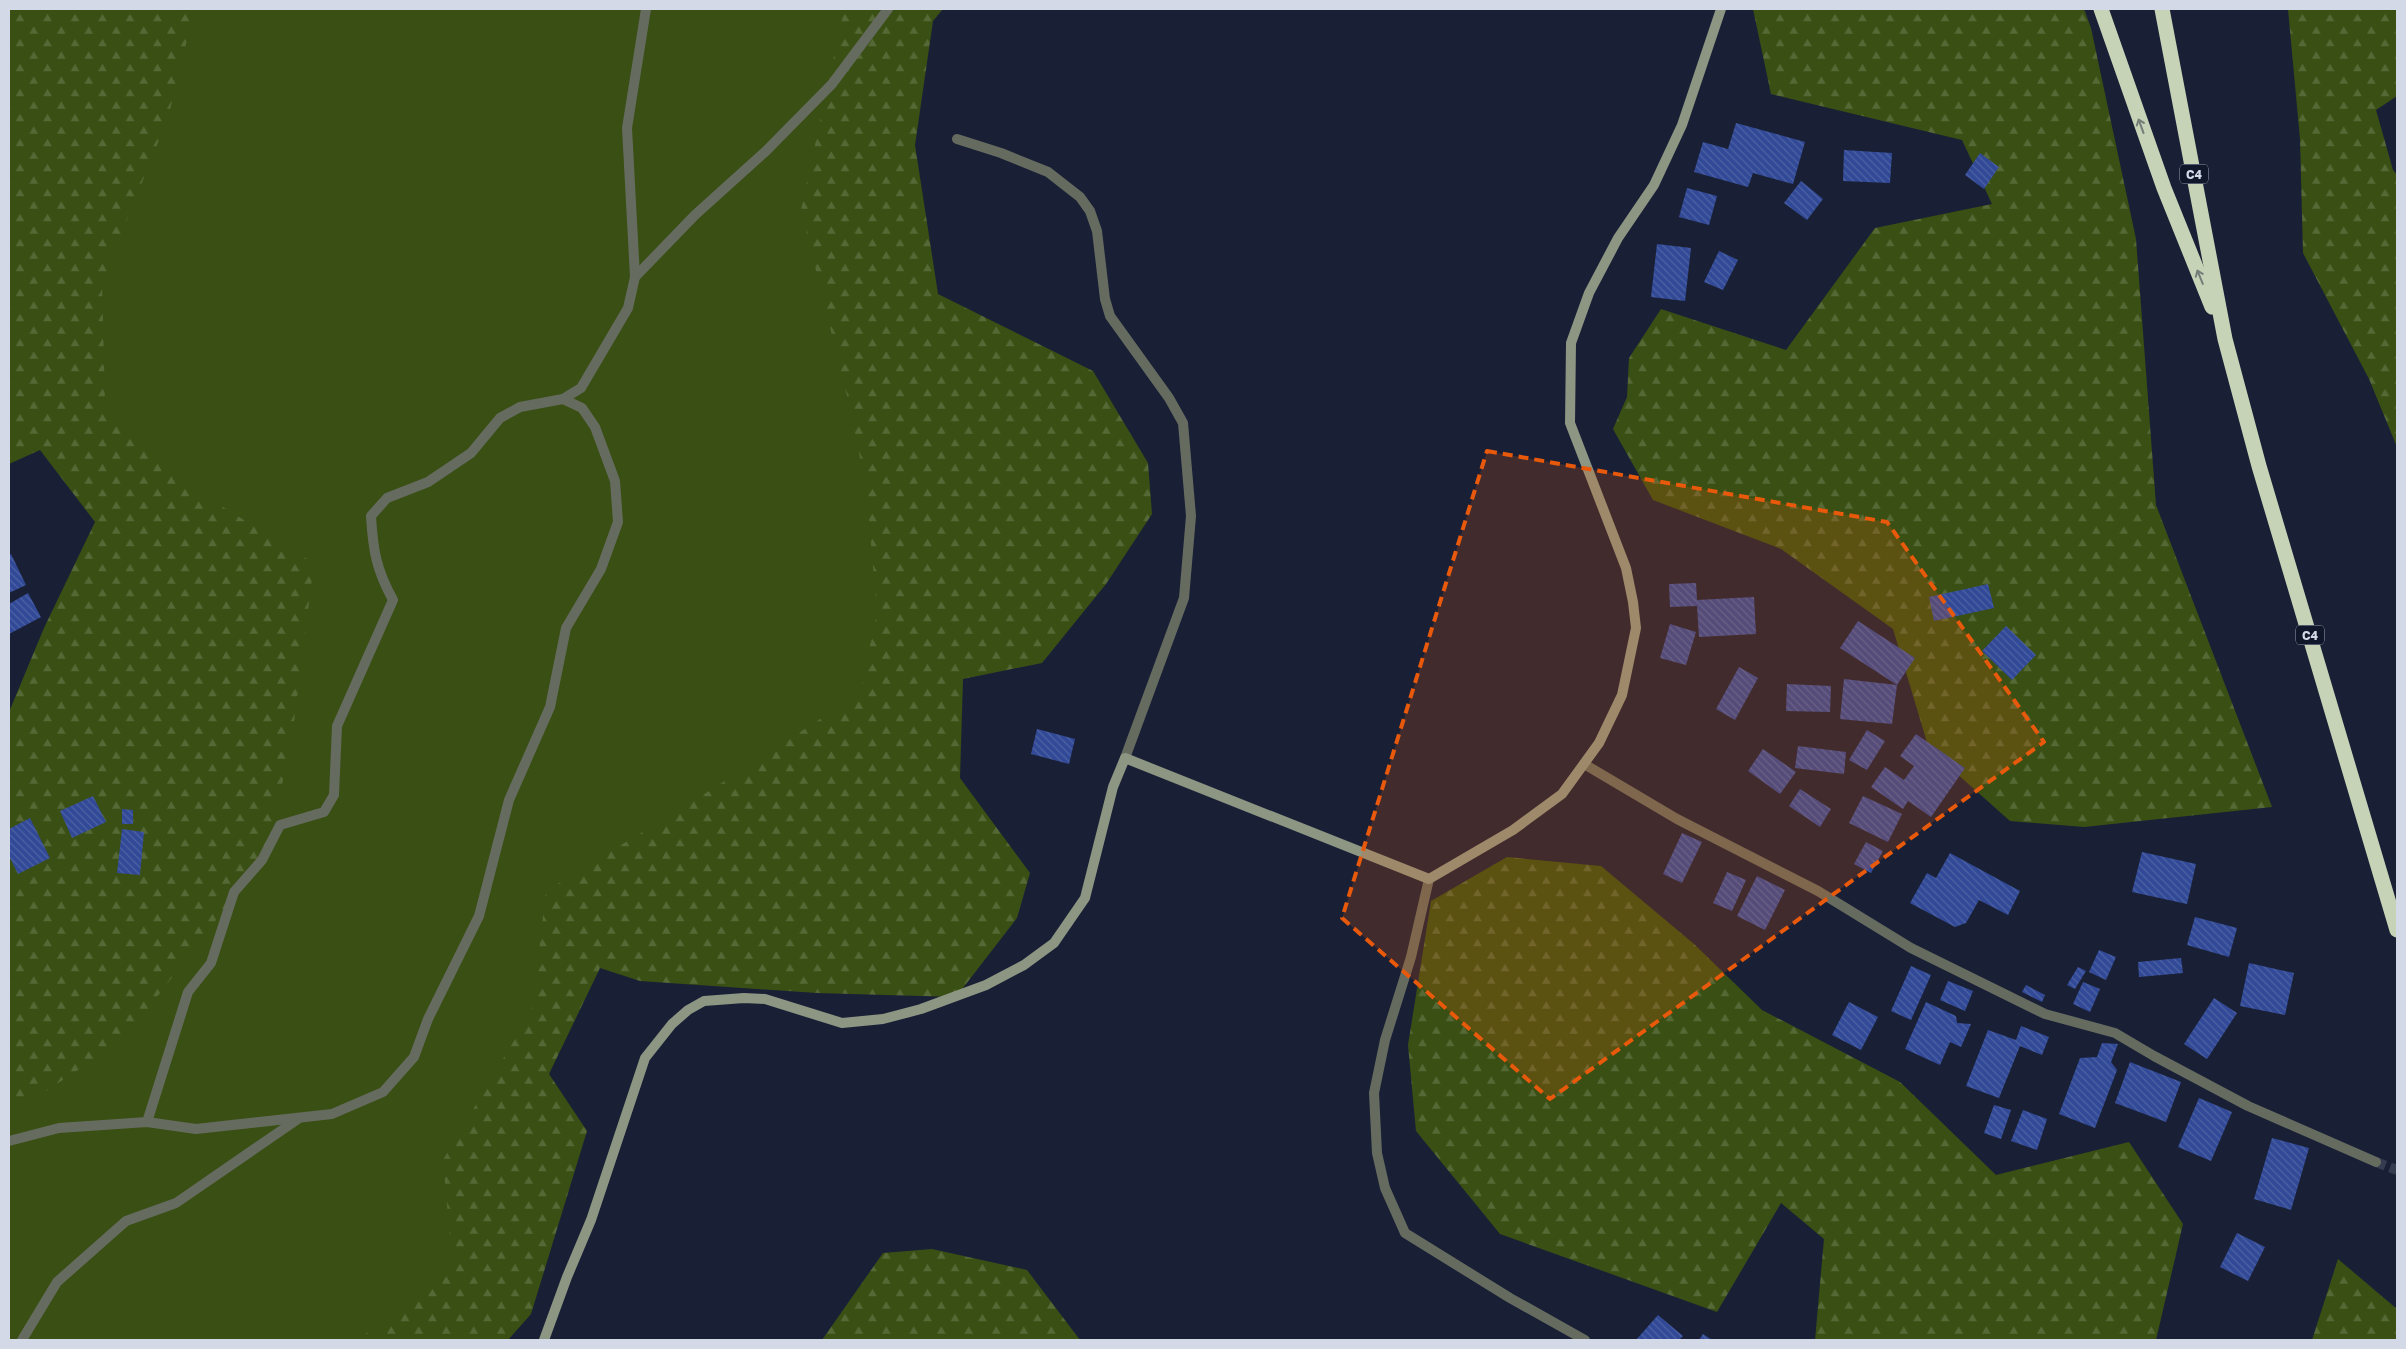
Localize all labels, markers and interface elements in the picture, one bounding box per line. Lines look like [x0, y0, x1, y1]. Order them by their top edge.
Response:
one-way arrow [2136, 119, 2145, 134]
road number: C4 [2180, 164, 2208, 183]
one-way arrow [2195, 270, 2204, 285]
road number: C4 [2296, 626, 2324, 644]

